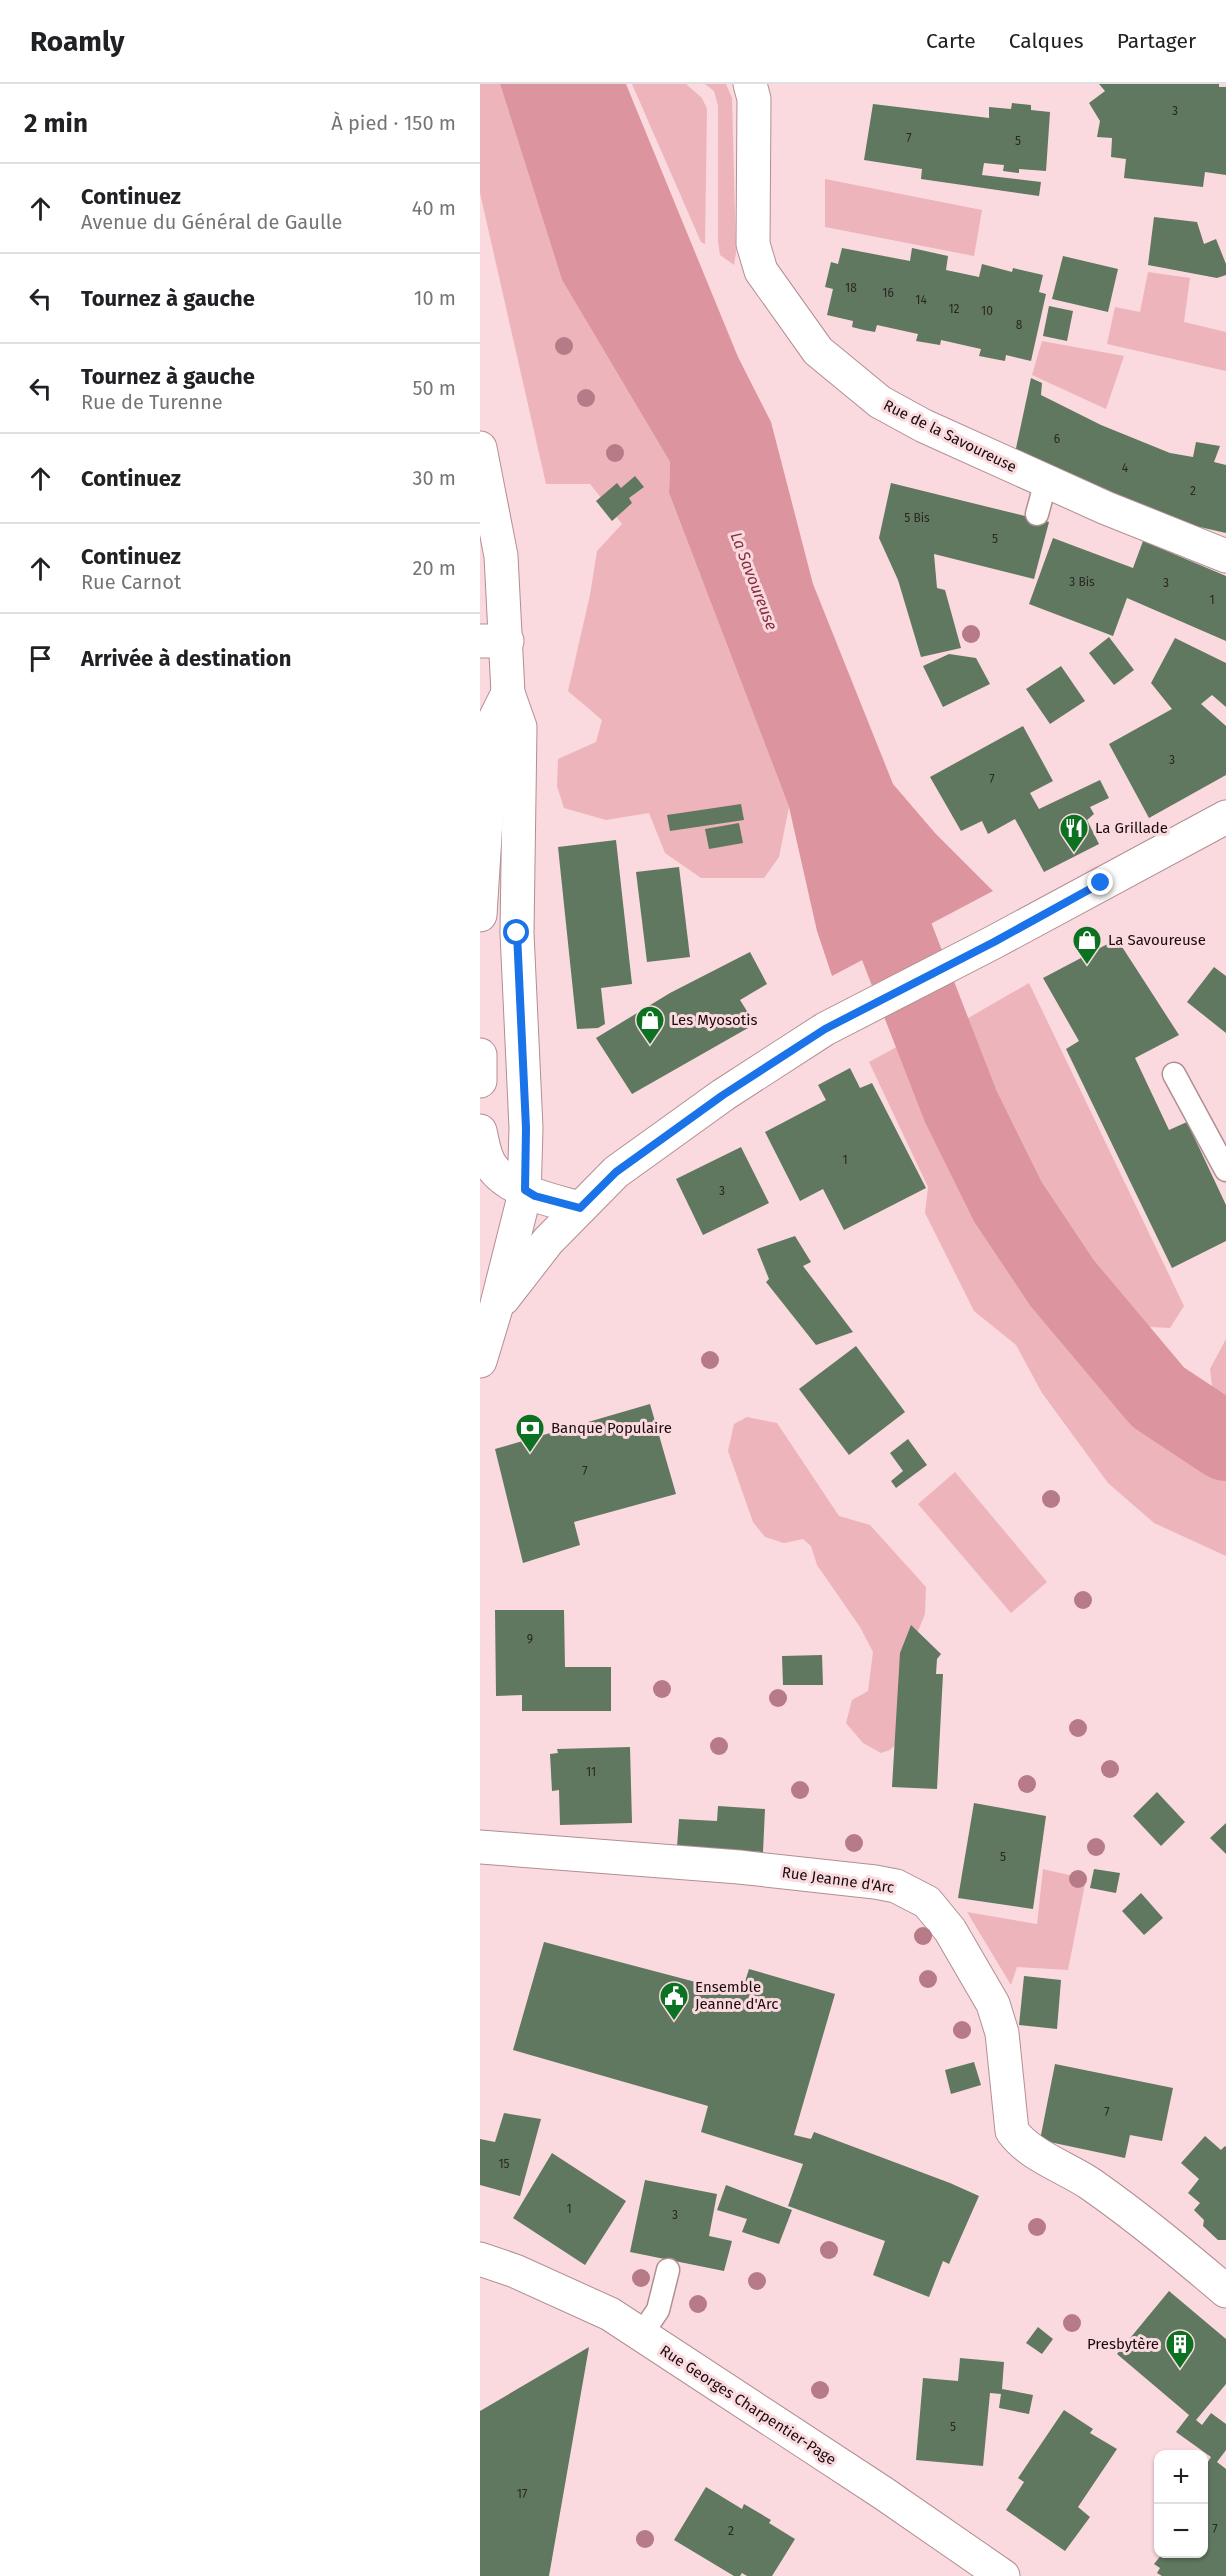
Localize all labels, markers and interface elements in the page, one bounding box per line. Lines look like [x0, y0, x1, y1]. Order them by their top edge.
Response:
text: Roamly [30, 25, 124, 58]
text: Carte [926, 28, 976, 54]
text: Calques [1009, 28, 1084, 54]
text: Partager [1117, 28, 1196, 54]
house number: 3 [1172, 104, 1178, 118]
text: 2 min [24, 108, 88, 139]
text: À pied · 150 m [331, 111, 456, 135]
house number: 7 [906, 131, 912, 145]
house number: 5 [1015, 134, 1021, 148]
text: Continuez [81, 183, 181, 210]
icon: ahead [24, 192, 57, 225]
text: 40 m [412, 196, 456, 220]
text: Avenue du Général de Gaulle [81, 210, 342, 234]
house number: 18 [845, 281, 857, 295]
icon: left [24, 282, 57, 315]
text: Tournez à gauche [81, 285, 255, 312]
text: 10 m [414, 286, 456, 310]
house number: 16 [882, 286, 894, 300]
house number: 14 [915, 293, 927, 307]
house number: 12 [948, 302, 960, 316]
house number: 10 [981, 304, 993, 318]
house number: 8 [1016, 318, 1023, 332]
text: Tournez à gauche [81, 363, 255, 390]
icon: left [24, 372, 57, 405]
text: 50 m [412, 376, 456, 400]
text: Rue de Turenne [81, 390, 223, 414]
street label: Rue de la Savoureuse [880, 396, 1020, 476]
house number: 6 [1054, 432, 1060, 446]
house number: 4 [1122, 461, 1129, 475]
icon: ahead [24, 462, 57, 495]
text: Continuez [81, 465, 181, 492]
text: 30 m [412, 466, 456, 490]
house number: 2 [1190, 484, 1196, 498]
house number: 5 Bis [904, 511, 930, 525]
water label: La Savoureuse [727, 529, 781, 633]
house number: 5 [992, 532, 998, 546]
text: Continuez [81, 543, 181, 570]
icon: ahead [24, 552, 57, 585]
text: 20 m [413, 556, 456, 580]
text: Rue Carnot [81, 570, 181, 594]
house number: 3 Bis [1069, 575, 1095, 589]
house number: 3 [1163, 576, 1169, 590]
house number: 1 [1209, 593, 1215, 607]
icon: arrive [24, 642, 57, 675]
text: Arrivée à destination [81, 645, 291, 672]
house number: 3 [1169, 753, 1175, 767]
house number: 7 [989, 772, 995, 786]
restaurant icon: La Grillade [1058, 812, 1090, 854]
place label: La Grillade [1095, 819, 1168, 837]
route end [1087, 869, 1113, 895]
route start [503, 919, 529, 945]
shop icon: La Savoureuse [1071, 924, 1103, 966]
place label: La Savoureuse [1108, 931, 1206, 949]
shop icon: Les Myosotis [634, 1004, 666, 1046]
place label: Les Myosotis [671, 1011, 757, 1029]
house number: 1 [842, 1153, 848, 1167]
house number: 3 [719, 1184, 725, 1198]
bank icon: Banque Populaire [514, 1412, 546, 1454]
place label: Banque Populaire [551, 1419, 672, 1437]
house number: 7 [582, 1464, 588, 1478]
house number: 9 [527, 1632, 533, 1646]
house number: 11 [586, 1765, 596, 1779]
house number: 5 [1000, 1850, 1006, 1864]
street label: Rue Jeanne d'Arc [781, 1863, 895, 1897]
place label: Ensemble Jeanne d'Arc [695, 1978, 778, 2013]
public building icon: Ensemble Jeanne d'Arc [658, 1980, 690, 2022]
house number: 7 [1104, 2105, 1110, 2119]
house number: 15 [498, 2157, 510, 2171]
house number: 1 [566, 2202, 572, 2216]
house number: 3 [672, 2208, 678, 2222]
building icon: Presbytère [1164, 2328, 1196, 2370]
place label: Presbytère [1087, 2335, 1159, 2353]
street label: Rue Georges Charpentier-Page [657, 2341, 839, 2469]
house number: 5 [950, 2420, 956, 2434]
map controls [1154, 2450, 1208, 2558]
button: + [1154, 2450, 1208, 2504]
house number: 17 [517, 2487, 527, 2501]
button: − [1154, 2504, 1208, 2558]
house number: 7 [1212, 2522, 1218, 2536]
house number: 2 [728, 2524, 734, 2538]

